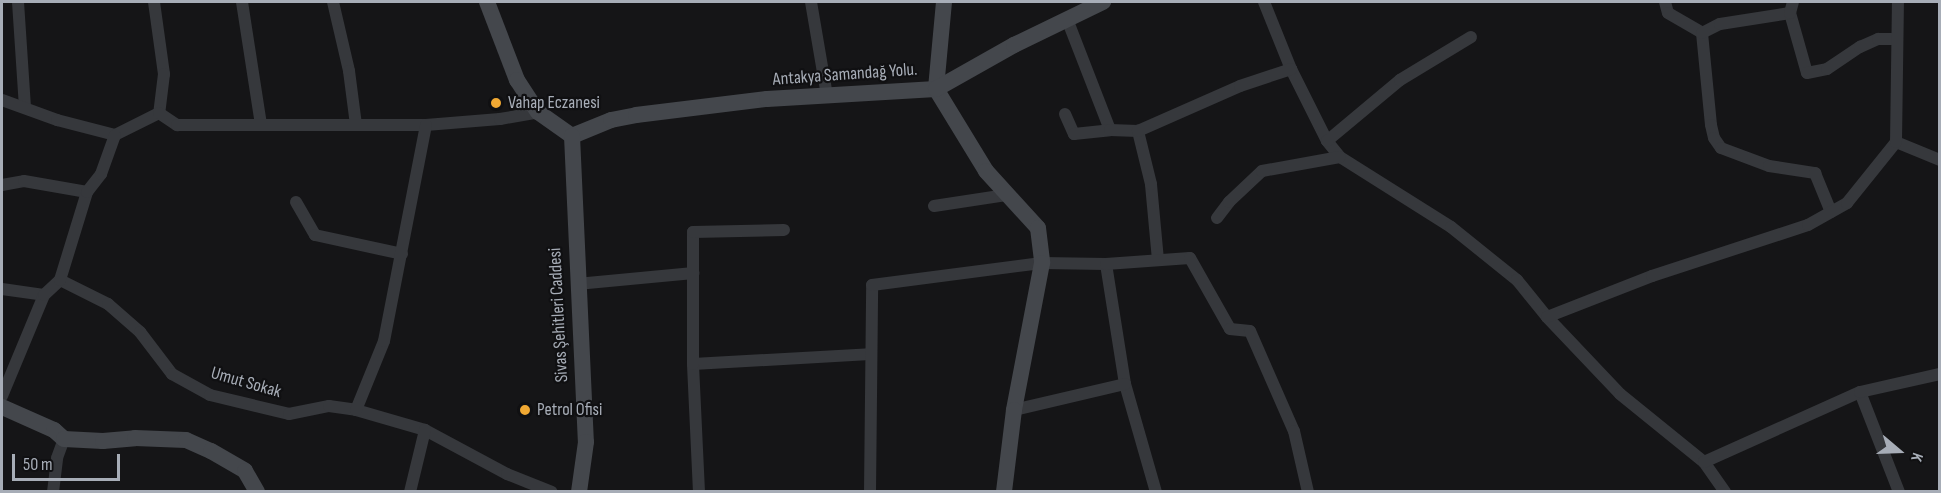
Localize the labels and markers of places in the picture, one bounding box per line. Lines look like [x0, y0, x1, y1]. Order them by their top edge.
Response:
place label: Vahap Eczanesi [508, 92, 600, 114]
marker: Vahap Eczanesi [489, 96, 503, 110]
place label: Petrol Ofisi [537, 399, 602, 421]
marker: Petrol Ofisi [518, 403, 532, 417]

